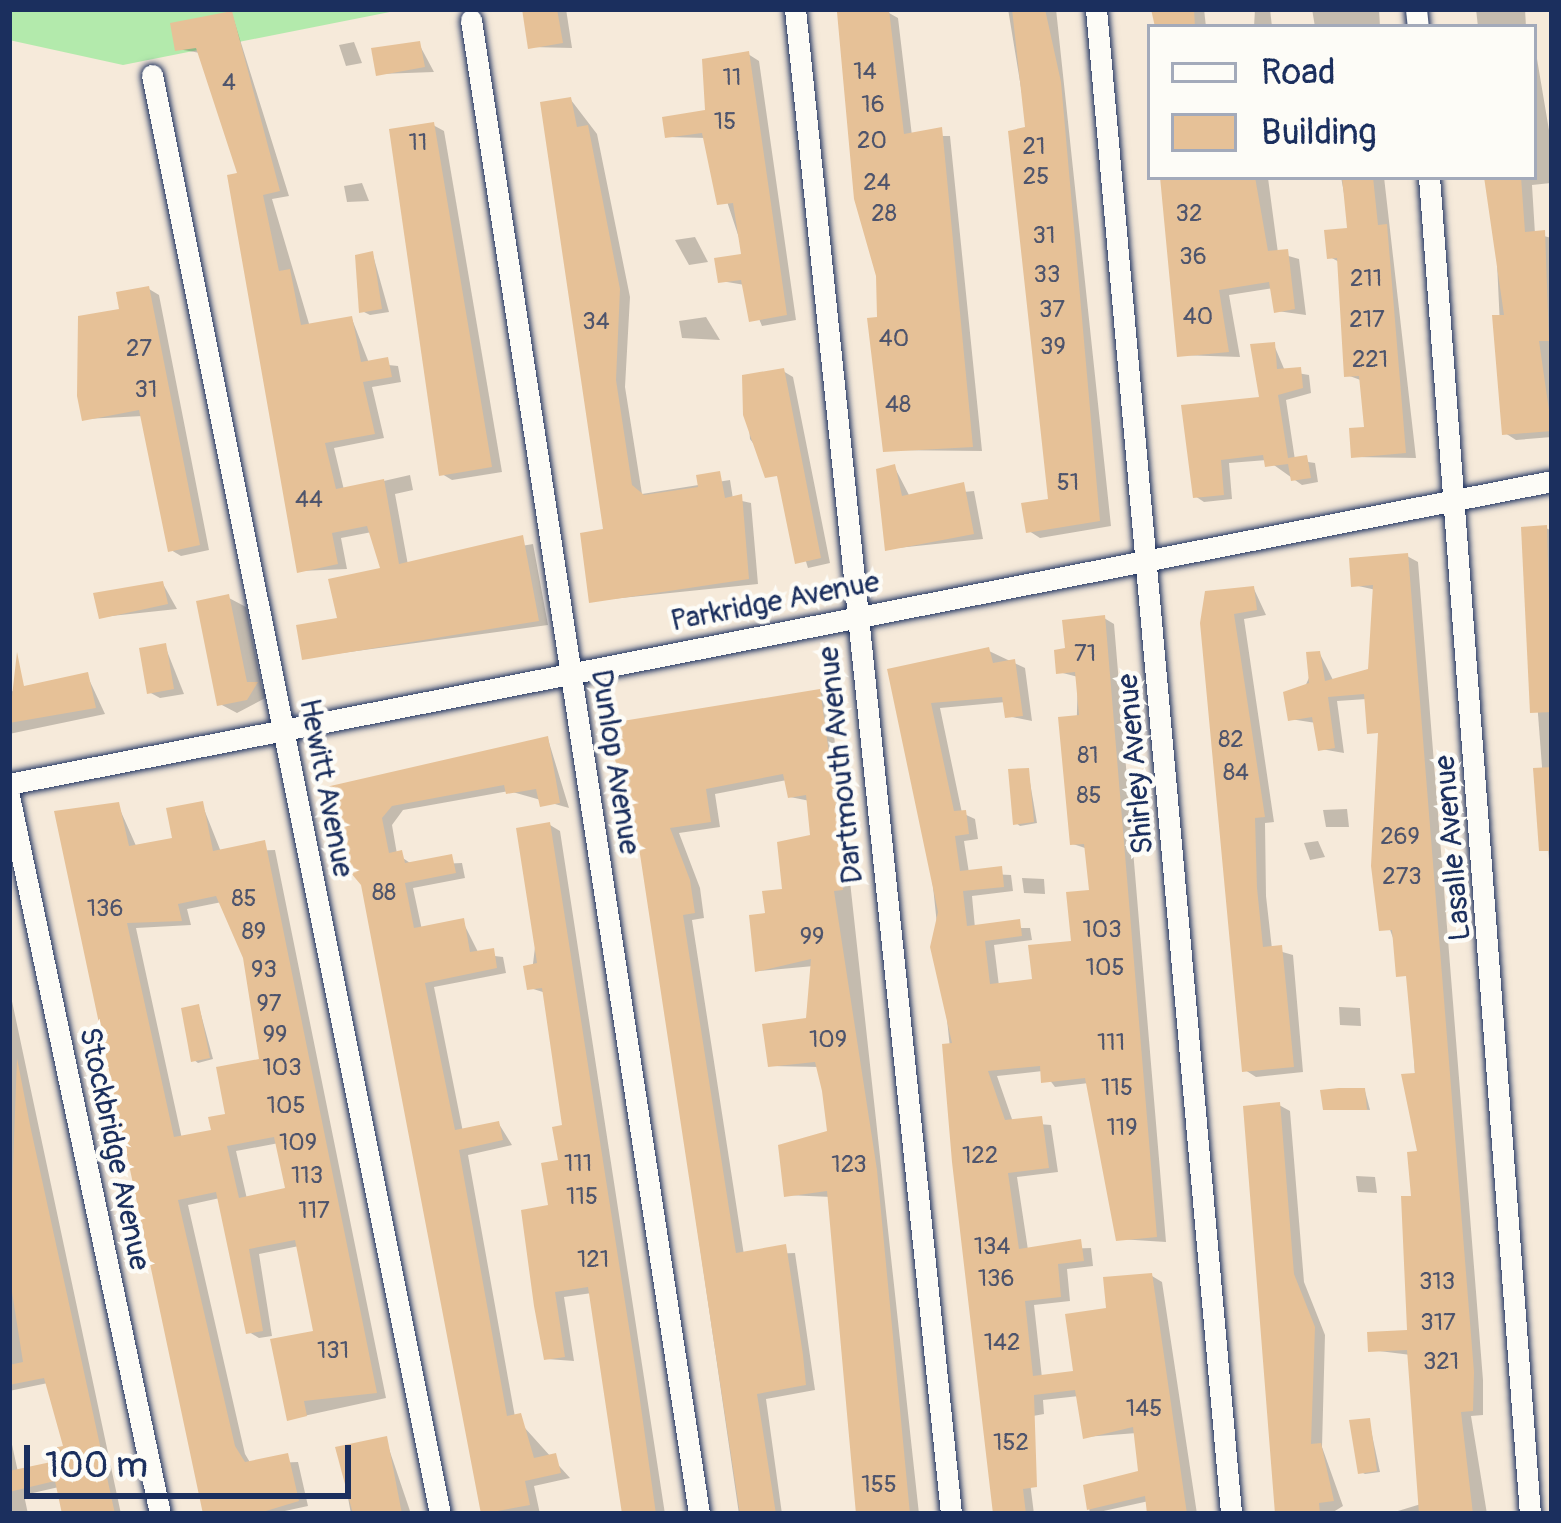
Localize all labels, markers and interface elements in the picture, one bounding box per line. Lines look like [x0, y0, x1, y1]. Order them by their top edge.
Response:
legend [1147, 24, 1537, 180]
text: Road [1261, 50, 1336, 95]
house number: 14 [853, 58, 877, 86]
house number: 11 [723, 64, 741, 92]
house number: 4 [222, 69, 236, 97]
house number: 16 [861, 91, 885, 119]
house number: 15 [714, 108, 736, 136]
text: Building [1261, 110, 1377, 155]
house number: 20 [857, 127, 887, 155]
house number: 11 [409, 129, 427, 157]
house number: 21 [1023, 133, 1045, 161]
house number: 25 [1023, 163, 1049, 191]
house number: 24 [863, 169, 891, 197]
house number: 28 [871, 200, 897, 228]
house number: 32 [1176, 200, 1202, 228]
house number: 31 [1033, 222, 1055, 250]
house number: 36 [1179, 243, 1207, 271]
house number: 33 [1034, 261, 1060, 289]
house number: 211 [1350, 265, 1382, 293]
house number: 37 [1039, 296, 1065, 324]
house number: 40 [1183, 303, 1213, 331]
house number: 217 [1349, 306, 1385, 334]
house number: 34 [582, 308, 610, 336]
house number: 40 [879, 325, 909, 353]
house number: 39 [1040, 333, 1066, 361]
house number: 27 [126, 335, 152, 363]
house number: 221 [1352, 346, 1388, 374]
house number: 31 [135, 376, 157, 404]
house number: 48 [885, 391, 911, 419]
house number: 51 [1057, 469, 1079, 497]
house number: 44 [295, 486, 323, 514]
street label: Parkridge Avenue [668, 564, 882, 640]
house number: 71 [1074, 640, 1096, 668]
street label: Dartmouth Avenue [811, 645, 871, 885]
street label: Dunlop Avenue [583, 667, 647, 857]
street label: Shirley Avenue [1110, 672, 1162, 856]
street label: Hewitt Avenue [291, 696, 361, 880]
house number: 82 [1218, 726, 1244, 754]
house number: 81 [1077, 742, 1099, 770]
street label: Lasalle Avenue [1427, 754, 1479, 942]
house number: 84 [1223, 759, 1249, 787]
house number: 85 [1076, 782, 1102, 810]
house number: 269 [1380, 823, 1420, 851]
house number: 273 [1382, 863, 1422, 891]
house number: 88 [372, 879, 396, 907]
house number: 85 [231, 885, 257, 913]
house number: 136 [87, 895, 123, 923]
house number: 103 [1082, 916, 1122, 944]
house number: 89 [242, 918, 266, 946]
house number: 99 [800, 923, 824, 951]
house number: 105 [1086, 954, 1124, 982]
house number: 93 [251, 956, 277, 984]
house number: 97 [256, 990, 282, 1018]
house number: 99 [263, 1021, 287, 1049]
street label: Stockbridge Avenue [71, 1024, 157, 1274]
house number: 109 [809, 1026, 847, 1054]
house number: 111 [1097, 1029, 1125, 1057]
house number: 103 [262, 1054, 302, 1082]
house number: 115 [1101, 1074, 1133, 1102]
house number: 105 [267, 1092, 305, 1120]
house number: 119 [1106, 1114, 1138, 1142]
house number: 109 [279, 1129, 317, 1157]
house number: 122 [962, 1142, 998, 1170]
house number: 111 [564, 1150, 592, 1178]
house number: 123 [831, 1151, 867, 1179]
house number: 113 [291, 1162, 323, 1190]
house number: 115 [566, 1183, 598, 1211]
house number: 117 [298, 1197, 330, 1225]
house number: 134 [974, 1233, 1010, 1261]
house number: 121 [577, 1246, 609, 1274]
house number: 136 [978, 1265, 1014, 1293]
house number: 313 [1419, 1268, 1455, 1296]
house number: 317 [1420, 1309, 1456, 1337]
house number: 142 [984, 1329, 1020, 1357]
house number: 131 [317, 1337, 349, 1365]
house number: 321 [1423, 1348, 1459, 1376]
house number: 145 [1126, 1395, 1162, 1423]
scale bar [30, 1421, 357, 1495]
house number: 152 [993, 1429, 1029, 1457]
text: 100 m [45, 1443, 148, 1488]
house number: 155 [861, 1471, 897, 1499]

